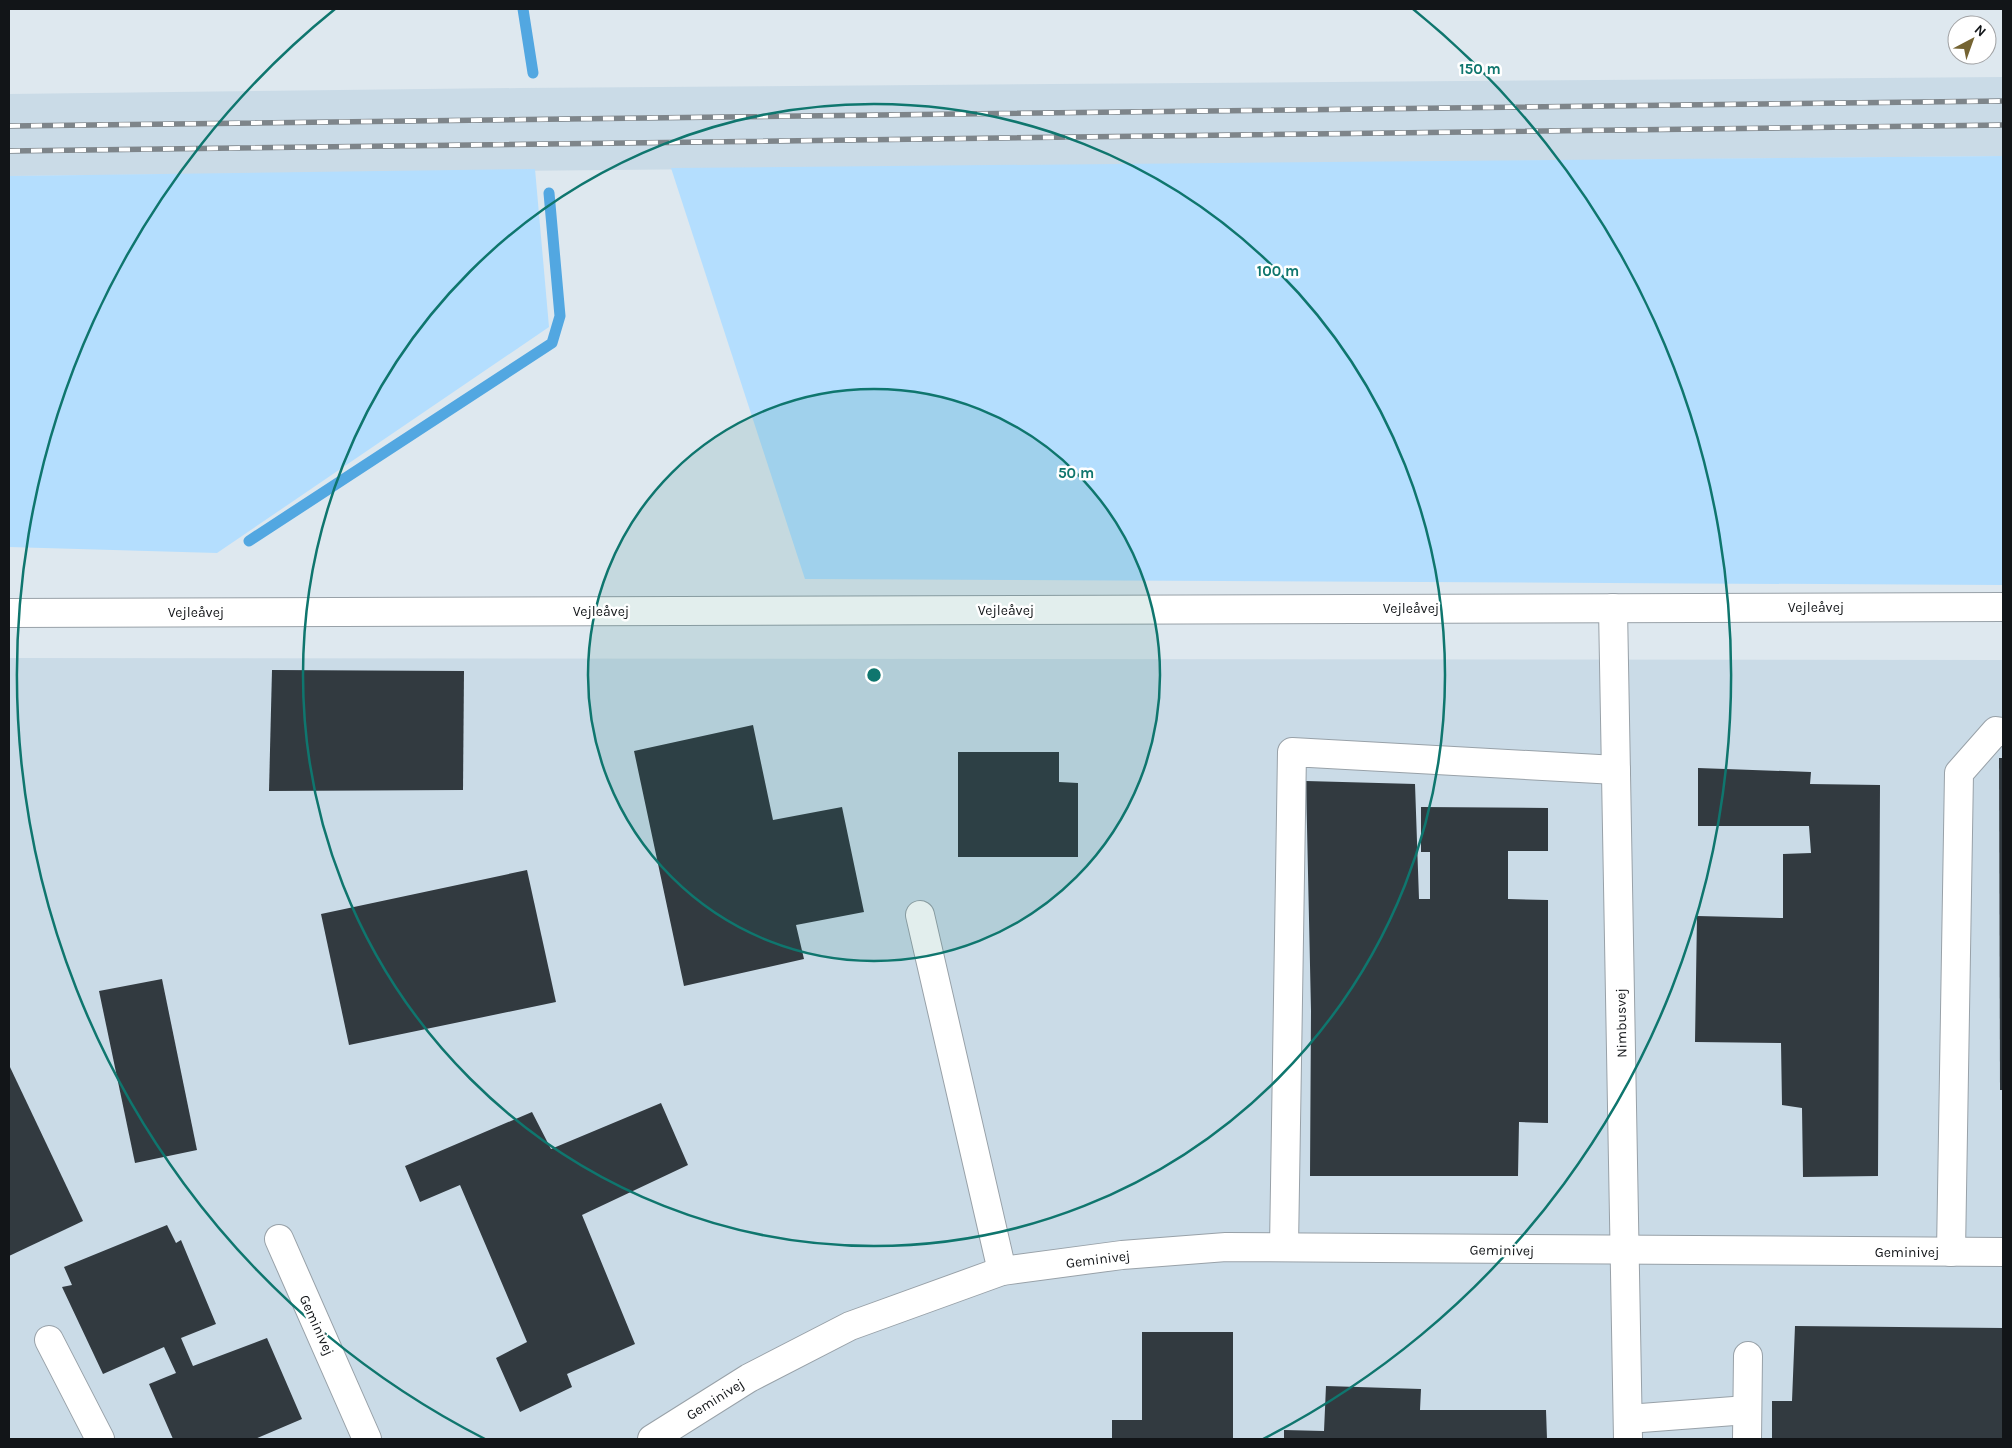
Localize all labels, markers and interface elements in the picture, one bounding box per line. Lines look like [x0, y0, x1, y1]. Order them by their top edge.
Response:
north arrow [1947, 15, 1997, 65]
text: N [1971, 21, 1990, 40]
text: 150 m [1459, 60, 1501, 78]
text: 100 m [1257, 262, 1299, 280]
text: 50 m [1058, 464, 1094, 482]
street label: Vejleåvej [1788, 599, 1844, 616]
street label: Vejleåvej [1383, 600, 1439, 617]
street label: Vejleåvej [978, 602, 1034, 619]
street label: Vejleåvej [573, 603, 629, 620]
street label: Vejleåvej [168, 604, 224, 621]
centre of rings [865, 666, 883, 684]
street label: Nimbusvej [1612, 988, 1631, 1058]
street label: Geminivej [1469, 1241, 1534, 1260]
street label: Geminivej [1875, 1244, 1939, 1261]
street label: Geminivej [1065, 1247, 1131, 1272]
street label: Geminivej [296, 1292, 337, 1358]
street label: Geminivej [683, 1375, 747, 1424]

